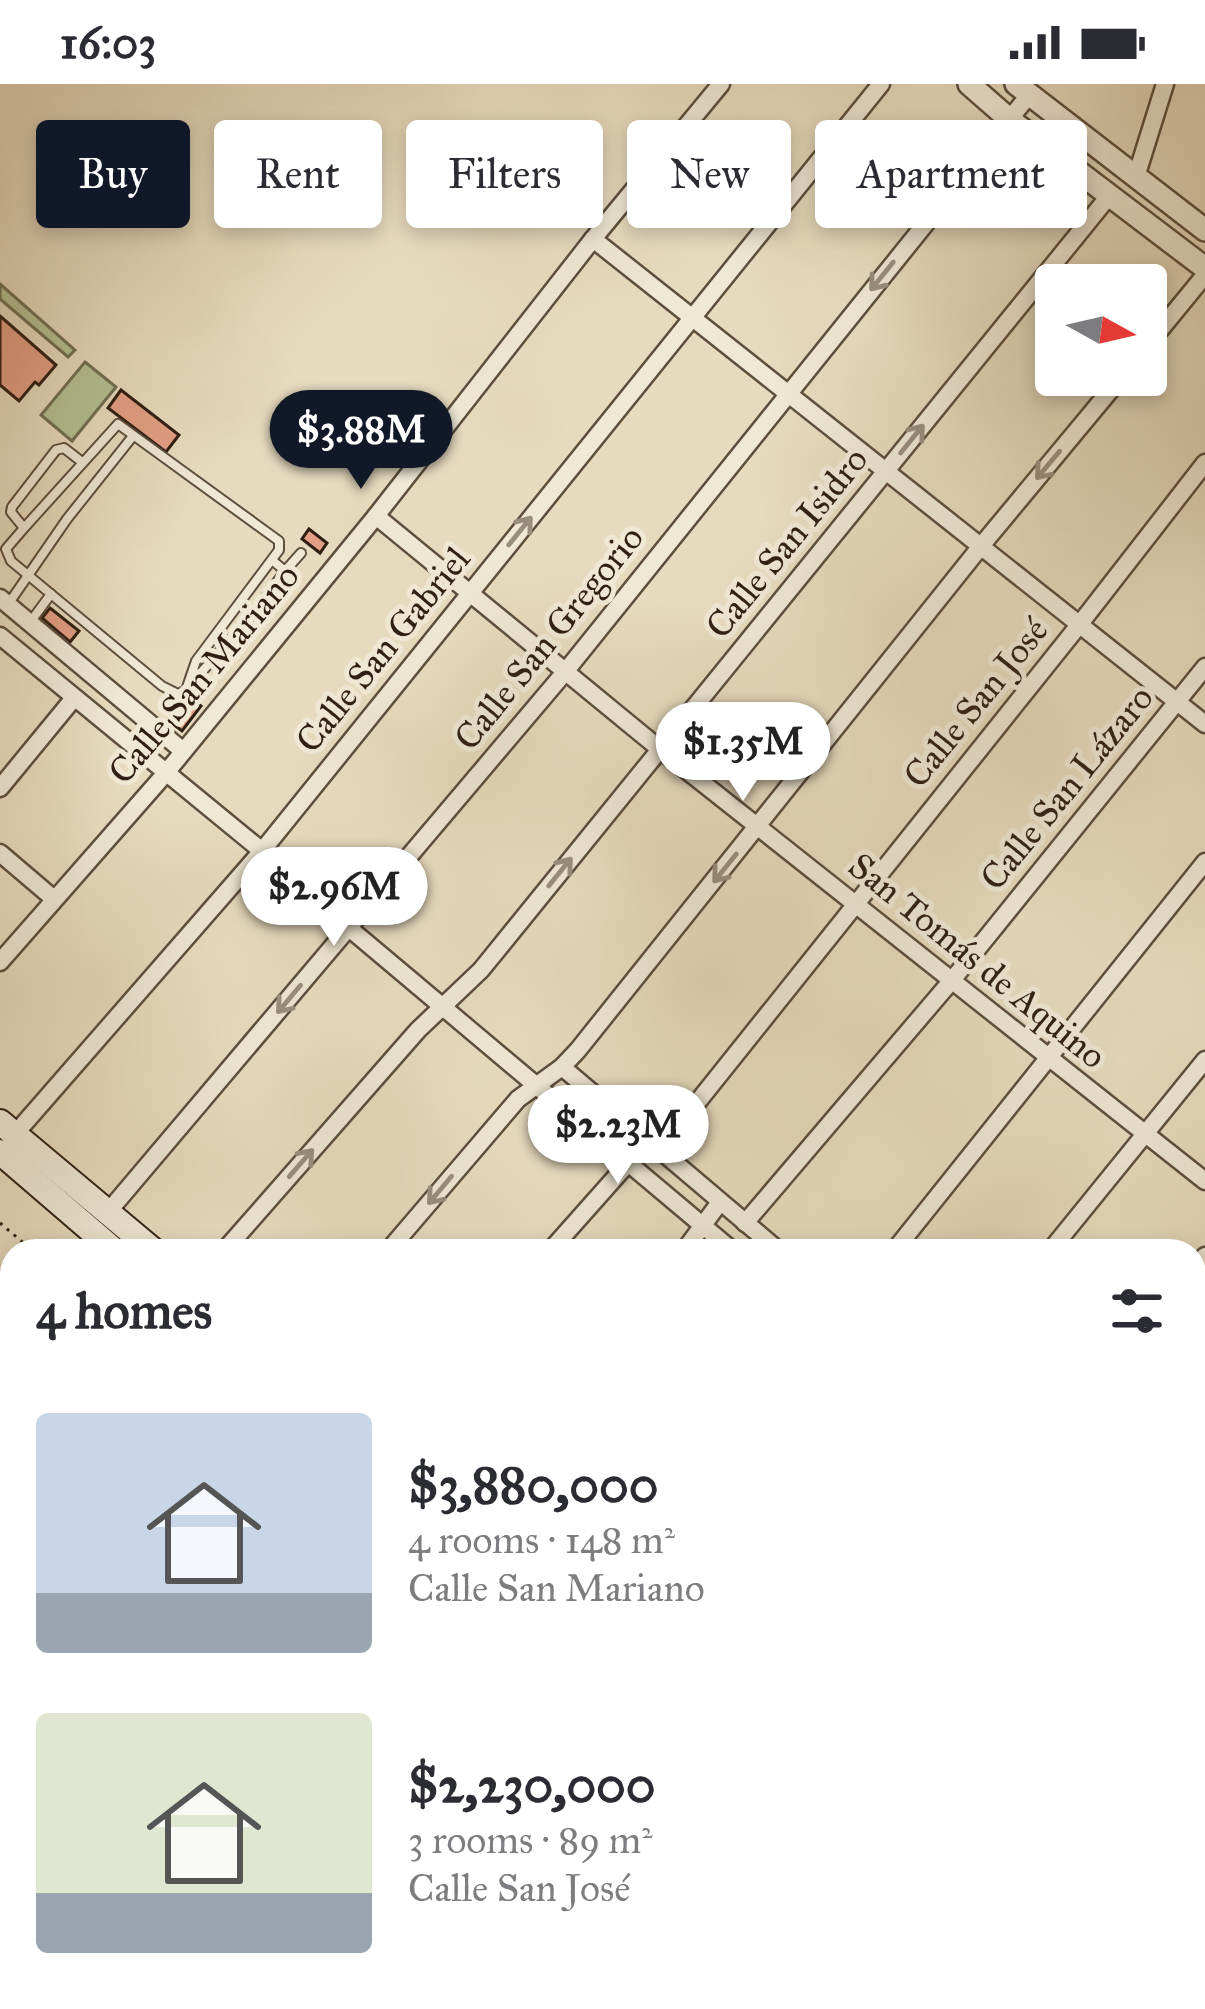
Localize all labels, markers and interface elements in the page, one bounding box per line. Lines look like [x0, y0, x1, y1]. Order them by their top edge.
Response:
text: 16:03 [60, 15, 156, 70]
chip: Buy [36, 120, 190, 228]
chip: Rent [214, 120, 382, 228]
chip: Filters [406, 120, 603, 228]
chip: New [627, 120, 791, 228]
chip: Apartment [815, 120, 1087, 228]
one-way arrow [870, 259, 896, 291]
north arrow [1035, 264, 1167, 396]
map controls [1035, 264, 1167, 396]
pin: $3.88M [263, 390, 459, 492]
text: $3.88M [297, 405, 425, 453]
one-way arrow [897, 424, 925, 455]
street label: Calle San Isidro [696, 438, 877, 647]
one-way arrow [1034, 449, 1062, 480]
one-way arrow [506, 515, 532, 547]
street label: Calle San Gregorio [445, 516, 653, 759]
street label: Calle San Gabriel [286, 538, 479, 761]
street label: Calle San Mariano [99, 555, 309, 793]
street label: Calle San José [894, 609, 1057, 796]
street label: Calle San Lázaro [971, 676, 1163, 899]
pin: $1.35M [645, 702, 841, 804]
text: $1.35M [683, 717, 803, 765]
street label: San Tomás de Aquino [840, 844, 1115, 1078]
pin: $2.96M [236, 847, 432, 949]
one-way arrow [712, 852, 740, 883]
one-way arrow [547, 857, 573, 889]
text: $2.96M [268, 862, 400, 910]
one-way arrow [275, 983, 303, 1014]
pin: $2.23M [520, 1085, 716, 1187]
text: $2.23M [555, 1100, 681, 1148]
one-way arrow [287, 1148, 314, 1179]
one-way arrow [427, 1174, 454, 1205]
icon: filters [1104, 1278, 1170, 1344]
text: 4 homes [36, 1280, 212, 1342]
text: $3,880,000 [408, 1454, 658, 1516]
icon: home [132, 1461, 276, 1605]
text: 4 rooms · 148 m² [408, 1516, 675, 1564]
text: Calle San Mariano [408, 1564, 705, 1612]
text: $2,230,000 [408, 1754, 655, 1816]
icon: home [132, 1761, 276, 1905]
text: 3 rooms · 89 m² [408, 1816, 653, 1864]
text: Calle San José [408, 1864, 630, 1912]

